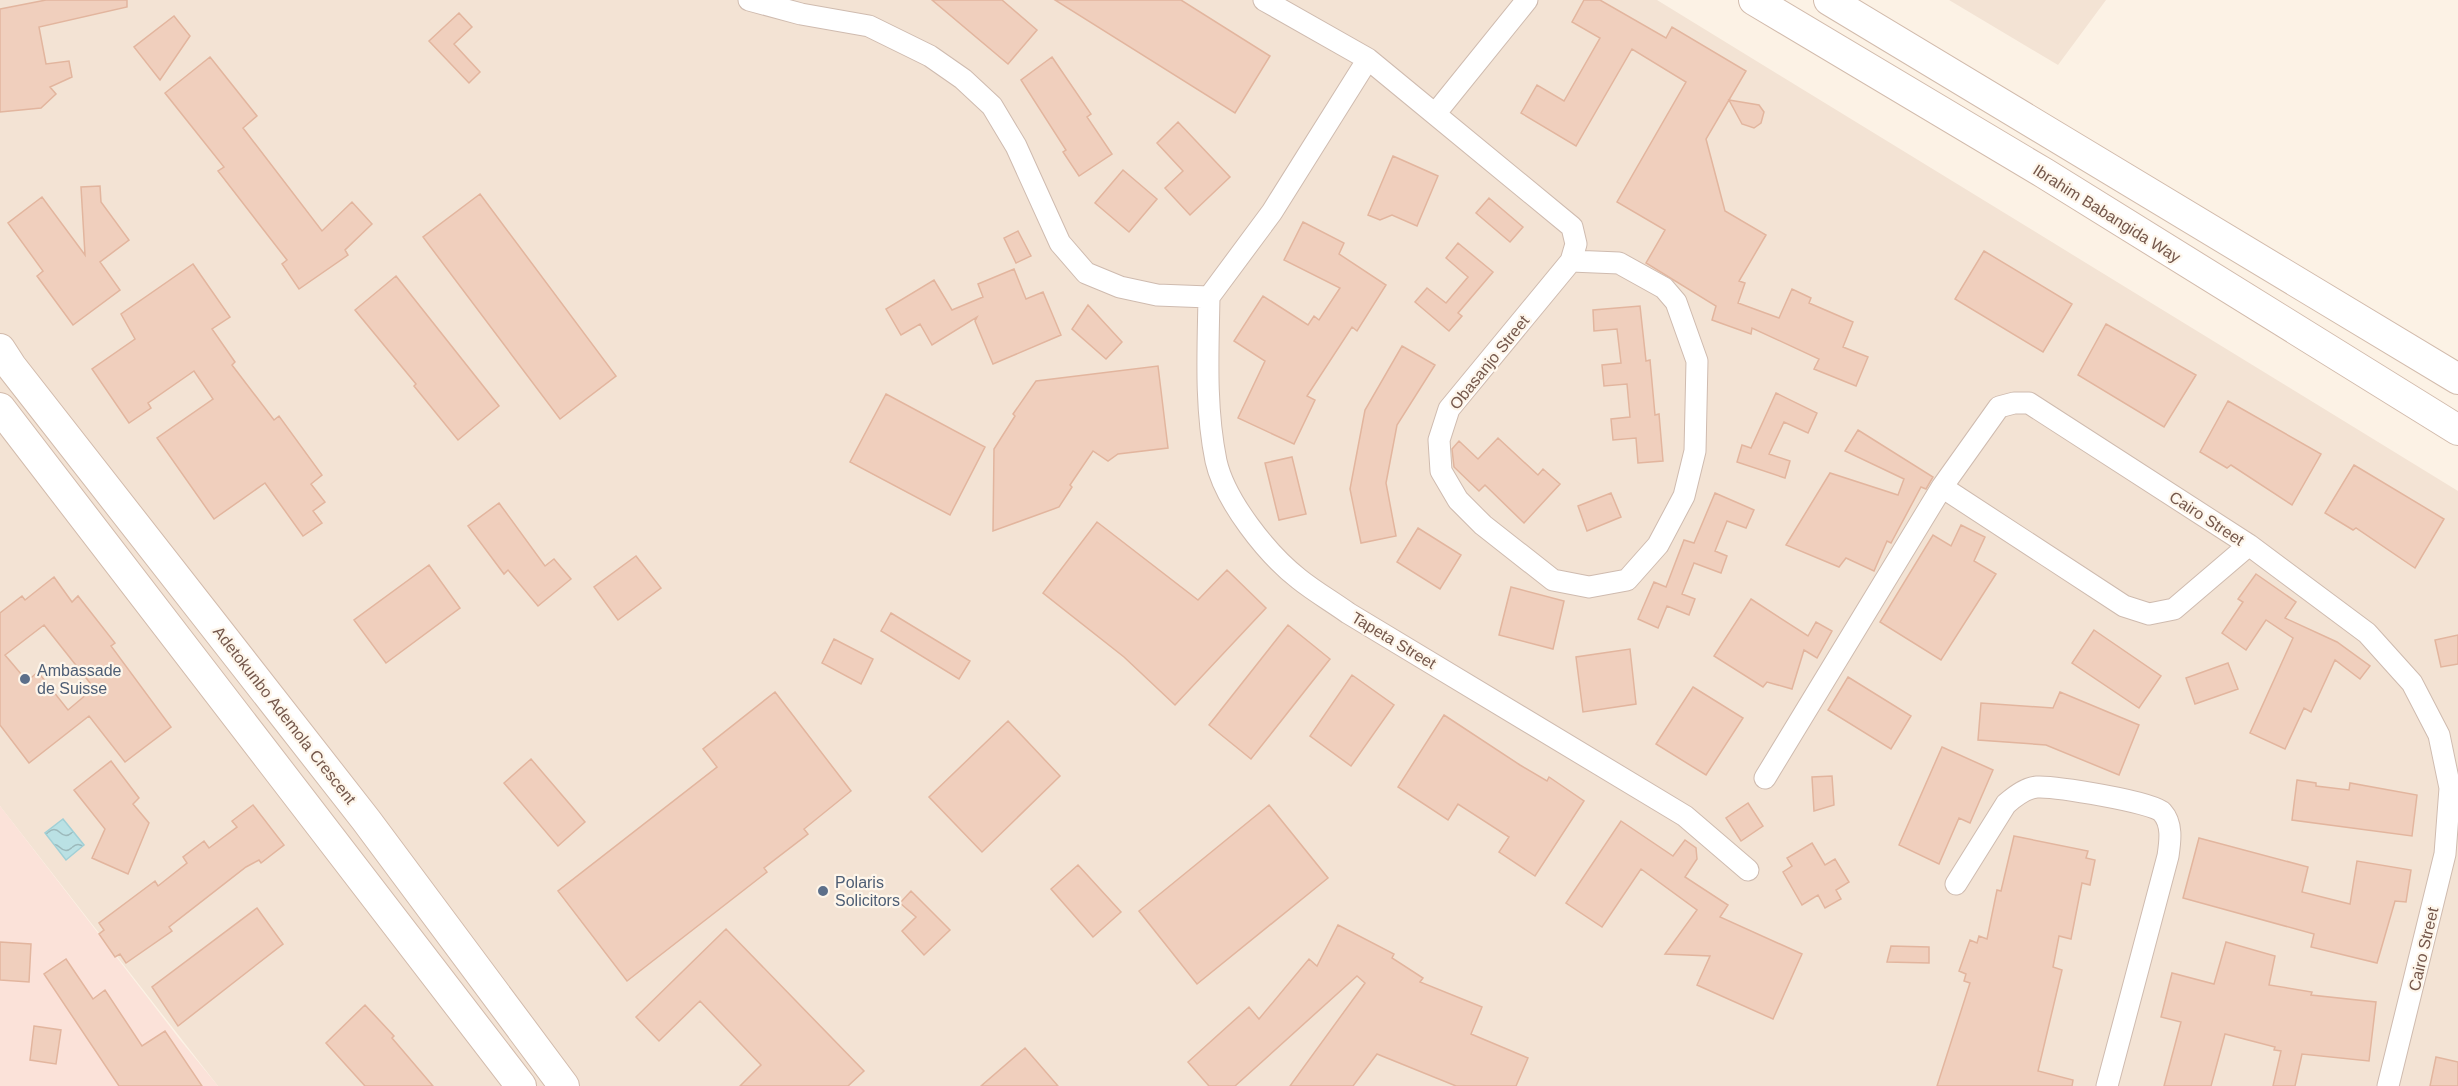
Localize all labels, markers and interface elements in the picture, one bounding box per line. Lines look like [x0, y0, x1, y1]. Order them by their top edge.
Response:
street label: Ibrahim Babangida Way [2030, 161, 2183, 266]
street label: Obasanjo Street [1446, 312, 1533, 413]
street label: Cairo Street [2166, 488, 2248, 549]
street label: Tapeta Street [1349, 609, 1439, 673]
street label: Adetokunbo Ademola Crescent [210, 623, 360, 808]
place label: Ambassade de Suisse [37, 662, 122, 697]
marker: Ambassade de Suisse [18, 672, 32, 686]
place label: Polaris Solicitors [835, 874, 900, 909]
marker: Polaris Solicitors [816, 884, 830, 898]
street label: Cairo Street [2406, 905, 2441, 993]

